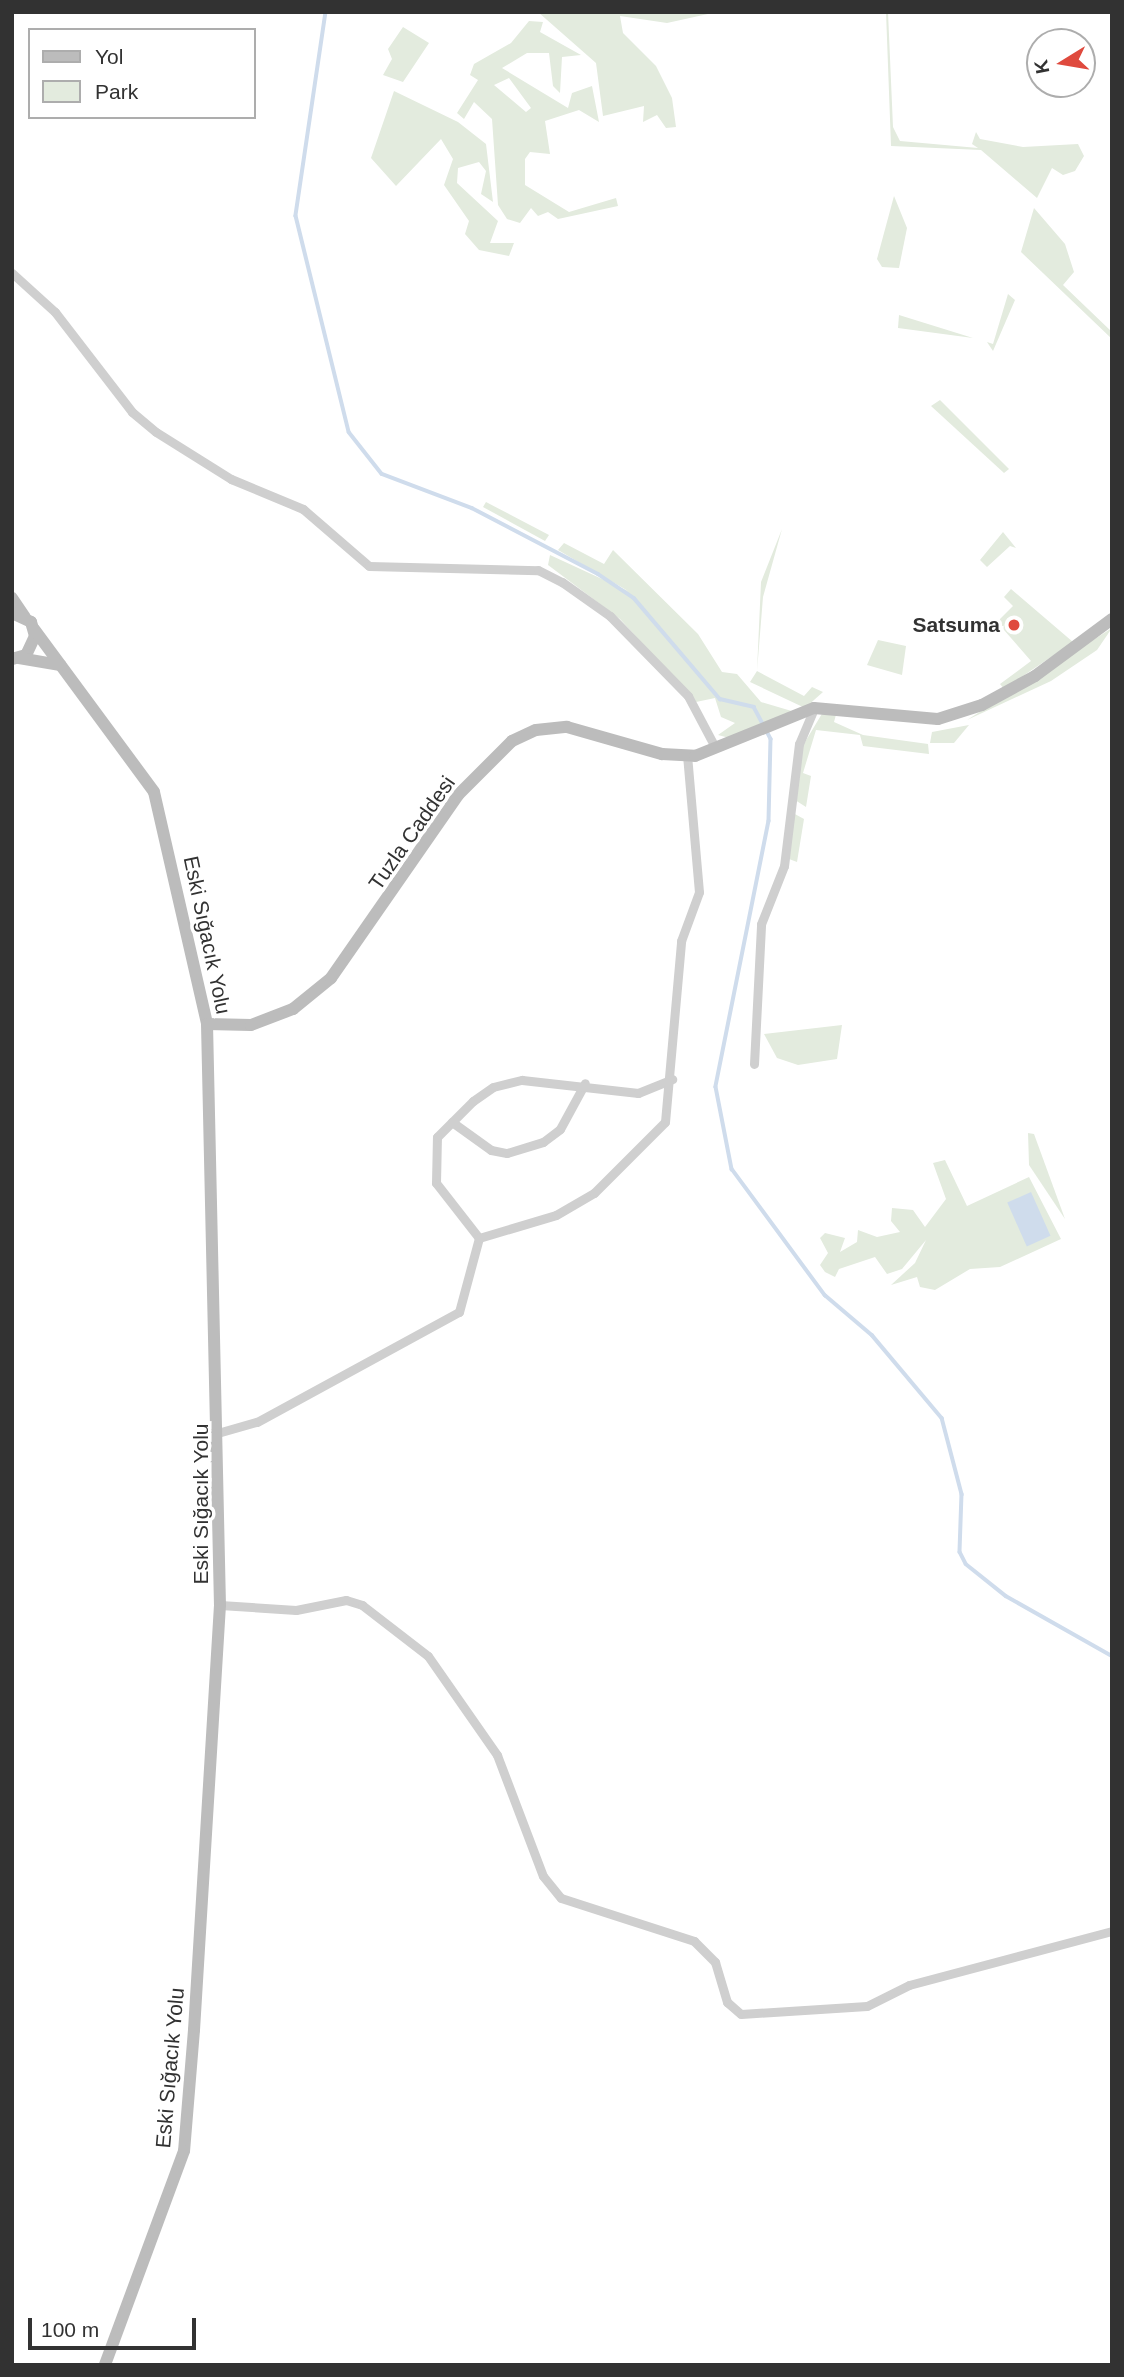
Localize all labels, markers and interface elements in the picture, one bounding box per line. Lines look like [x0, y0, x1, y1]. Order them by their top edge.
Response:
legend [28, 28, 256, 119]
north arrow [1026, 28, 1096, 98]
text: Yol [95, 45, 123, 68]
text: K [1030, 58, 1053, 75]
text: Park [95, 80, 138, 103]
place label: Satsuma [912, 612, 1000, 638]
marker: Satsuma [1006, 617, 1022, 633]
street label: Tuzla Caddesi [363, 771, 461, 895]
street label: Eski Sığacık Yolu [178, 853, 236, 1017]
street label: Eski Sığacık Yolu [188, 1423, 214, 1585]
street label: Eski Sığacık Yolu [150, 1986, 190, 2150]
scale bar [32, 2304, 200, 2348]
text: 100 m [41, 2318, 99, 2341]

